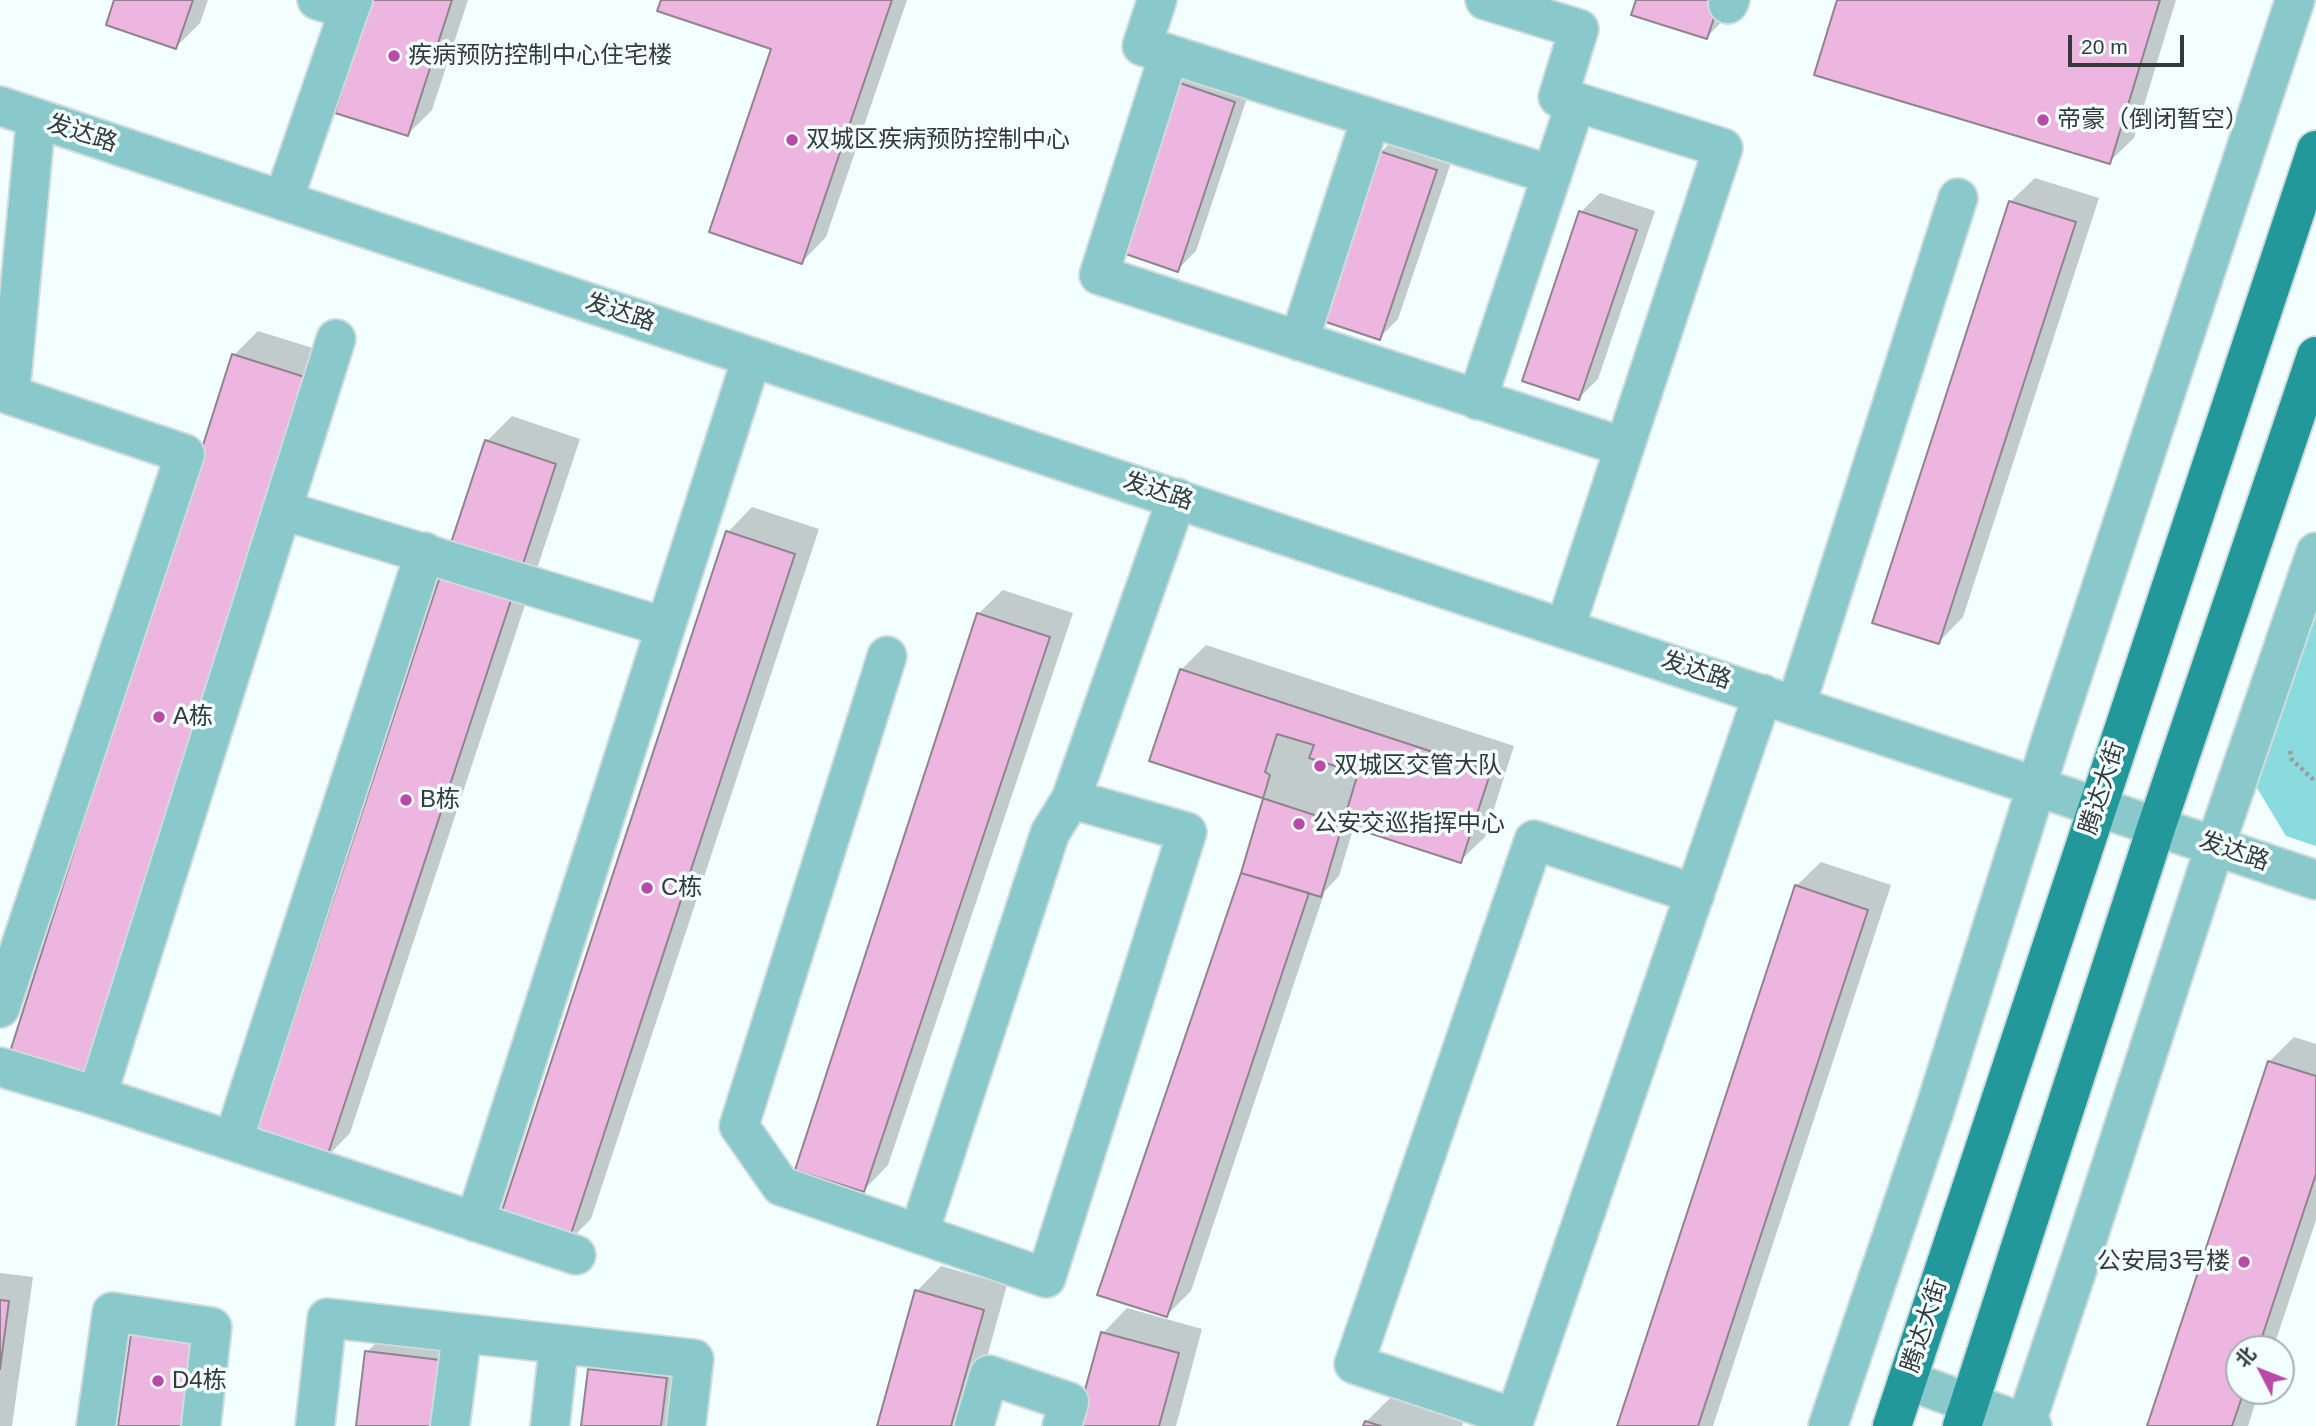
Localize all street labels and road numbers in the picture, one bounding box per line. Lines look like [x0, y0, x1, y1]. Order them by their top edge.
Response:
street label: 发达路 [43, 109, 121, 159]
street label: 发达路 [581, 288, 659, 338]
street label: 发达路 [1119, 467, 1197, 517]
street label: 发达路 [1657, 646, 1735, 696]
street label: 腾达大街 [2074, 738, 2132, 838]
street label: 发达路 [2195, 827, 2273, 877]
street label: 腾达大街 [1896, 1276, 1954, 1376]

